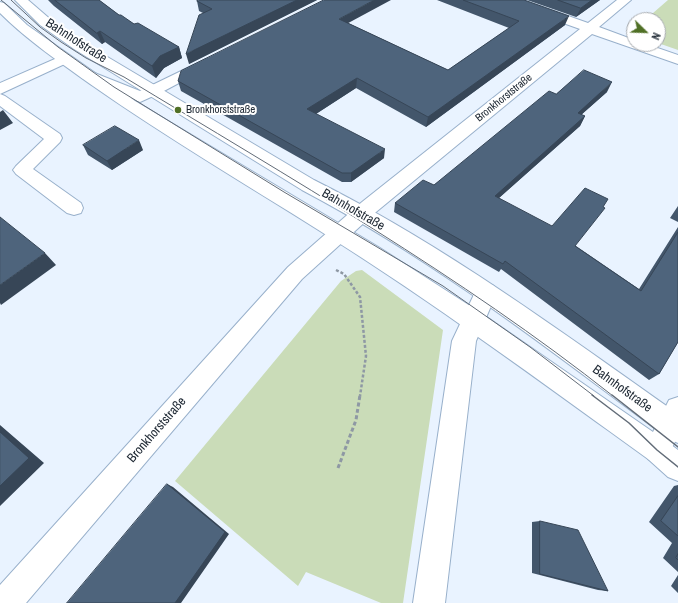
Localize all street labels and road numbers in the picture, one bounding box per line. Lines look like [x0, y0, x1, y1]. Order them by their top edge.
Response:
street label: Bahnhofstraße [42, 15, 110, 67]
street label: Bronkhorststraße [473, 71, 535, 125]
street label: Bahnhofstraße [319, 186, 387, 234]
street label: Bahnhofstraße [589, 362, 655, 416]
street label: Bronkhorststraße [124, 394, 190, 466]

